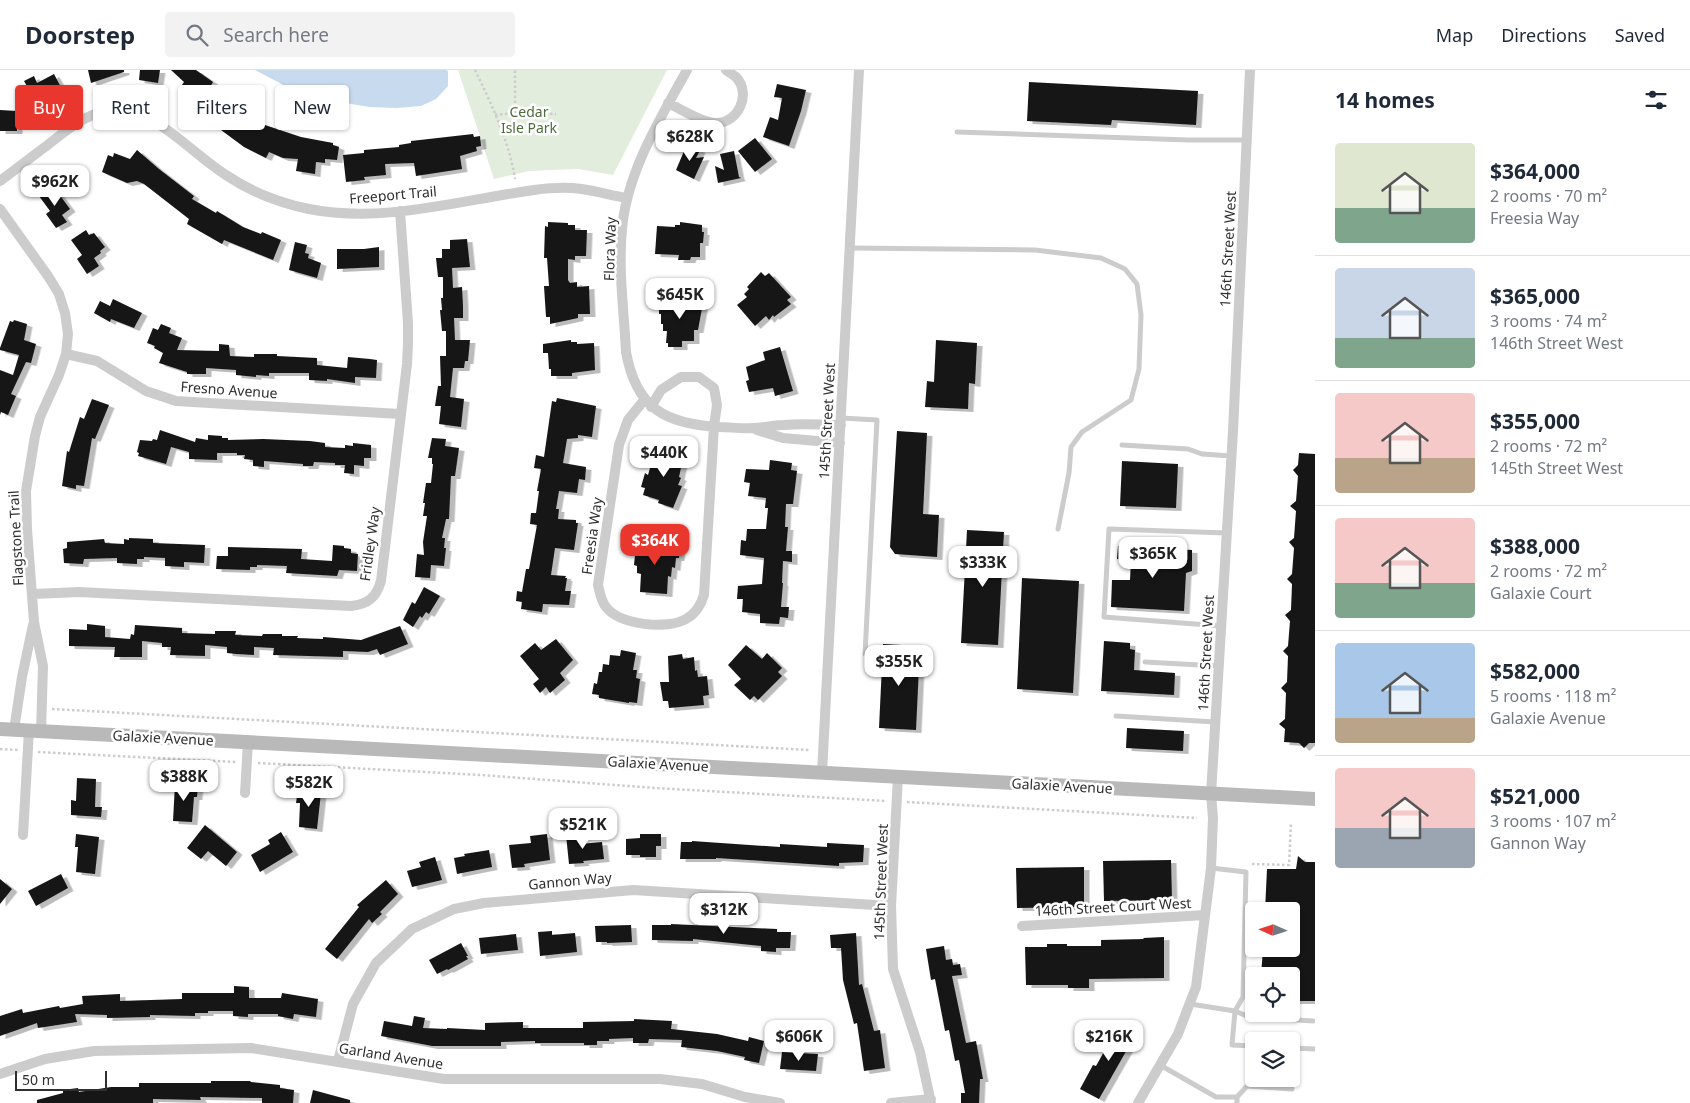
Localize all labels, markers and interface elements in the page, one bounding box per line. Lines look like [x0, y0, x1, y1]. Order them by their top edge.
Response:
search box [165, 12, 515, 57]
text: Doorstep [25, 18, 135, 51]
icon: search [183, 21, 211, 49]
text: Search here [223, 22, 329, 48]
text: Map [1436, 23, 1473, 47]
text: Directions [1501, 23, 1587, 47]
text: Saved [1615, 23, 1665, 47]
chip: Buy [15, 85, 83, 130]
chip: Rent [93, 85, 168, 130]
chip: Filters [178, 85, 265, 130]
chip: New [275, 85, 349, 130]
text: 14 homes [1335, 86, 1435, 114]
icon: filters [1642, 86, 1670, 114]
park label: Cedar Isle Park [501, 102, 558, 137]
pin: $628K [655, 119, 725, 162]
text: $628K [666, 125, 714, 147]
text: $364,000 [1490, 157, 1580, 185]
icon: home [1375, 163, 1435, 223]
pin: $962K [20, 164, 90, 207]
text: $962K [31, 170, 79, 192]
street label: Freeport Trail [348, 181, 438, 208]
text: 2 rooms · 70 m² [1490, 185, 1607, 207]
street label: 146th Street West [1215, 190, 1240, 308]
text: Freesia Way [1490, 207, 1579, 229]
street label: Flora Way [599, 216, 620, 281]
pin: $645K [645, 278, 715, 320]
text: $365,000 [1490, 282, 1580, 310]
text: $645K [656, 283, 704, 305]
icon: home [1375, 288, 1435, 348]
text: 3 rooms · 74 m² [1490, 310, 1607, 332]
text: 146th Street West [1490, 332, 1623, 354]
street label: 145th Street West [814, 362, 839, 480]
street label: Fresno Avenue [180, 377, 278, 402]
text: $355,000 [1490, 407, 1580, 435]
icon: home [1375, 413, 1435, 473]
text: 2 rooms · 72 m² [1490, 435, 1607, 457]
pin: $440K [629, 436, 699, 478]
text: $440K [640, 441, 688, 463]
text: 145th Street West [1490, 457, 1623, 479]
street label: Flagstone Trail [4, 490, 27, 586]
street label: Freesia Way [577, 495, 606, 576]
street label: Fridley Way [355, 505, 384, 582]
pin: $364K [620, 524, 690, 566]
text: $364K [631, 529, 679, 551]
text: $388,000 [1490, 532, 1580, 560]
pin: $365K [1118, 536, 1188, 579]
icon: home [1375, 538, 1435, 598]
text: $365K [1129, 542, 1177, 564]
pin: $333K [948, 546, 1018, 588]
text: $333K [959, 551, 1007, 573]
text: 2 rooms · 72 m² [1490, 560, 1607, 582]
text: Galaxie Court [1490, 582, 1592, 604]
street label: 146th Street West [1193, 594, 1218, 712]
pin: $355K [864, 644, 934, 687]
text: $355K [875, 650, 923, 672]
text: $582,000 [1490, 657, 1580, 685]
icon: home [1375, 663, 1435, 723]
text: 5 rooms · 118 m² [1490, 685, 1616, 707]
text: Galaxie Avenue [1490, 707, 1606, 729]
street label: Galaxie Avenue [112, 725, 214, 750]
street label: Galaxie Avenue [607, 751, 709, 776]
pin: $388K [149, 760, 219, 802]
text: $388K [160, 765, 208, 787]
pin: $582K [274, 766, 344, 808]
text: $582K [285, 771, 333, 793]
street label: Galaxie Avenue [1011, 773, 1113, 798]
text: $521,000 [1490, 782, 1580, 810]
icon: home [1375, 788, 1435, 848]
pin: $521K [548, 808, 618, 850]
text: 3 rooms · 107 m² [1490, 810, 1616, 832]
text: $521K [559, 813, 607, 835]
street label: 145th Street West [869, 823, 892, 941]
text: Gannon Way [1490, 832, 1586, 854]
street label: Gannon Way [527, 867, 613, 894]
pin: $312K [689, 892, 759, 935]
street label: 146th Street Court West [1034, 893, 1192, 920]
text: $312K [700, 898, 748, 920]
north arrow [1245, 902, 1300, 958]
map controls [1245, 902, 1300, 1087]
button: locate [1245, 967, 1300, 1022]
pin: $606K [764, 1020, 834, 1062]
pin: $216K [1074, 1020, 1144, 1062]
text: $606K [775, 1025, 823, 1047]
text: $216K [1085, 1025, 1133, 1047]
button: layers [1245, 1032, 1300, 1087]
street label: Garland Avenue [338, 1038, 445, 1073]
scale bar [15, 1068, 108, 1091]
text: 50 m [22, 1070, 55, 1089]

